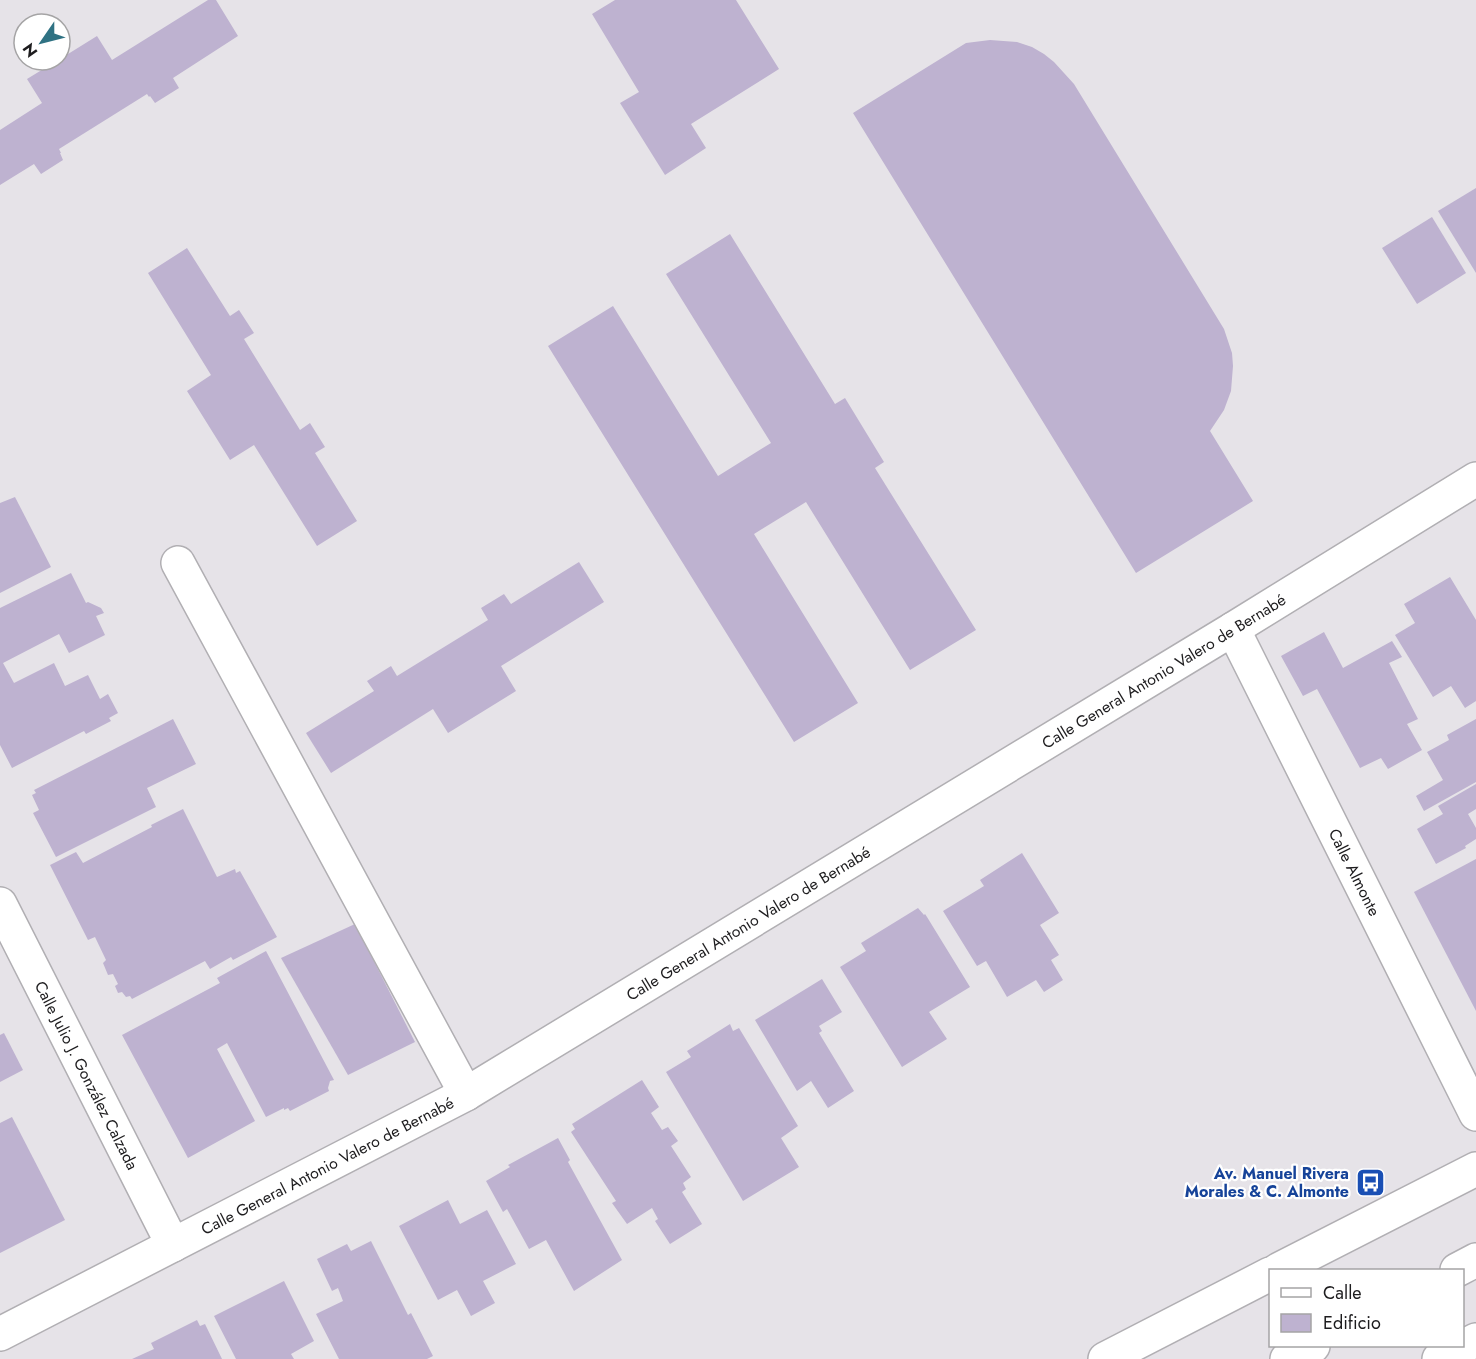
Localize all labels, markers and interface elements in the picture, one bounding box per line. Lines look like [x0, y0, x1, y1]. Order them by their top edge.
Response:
north arrow [12, 12, 72, 72]
text: N [17, 39, 43, 62]
street label: Calle General Antonio Valero de Bernabé [1037, 588, 1290, 754]
street label: Calle Almonte [1323, 825, 1386, 920]
street label: Calle General Antonio Valero de Bernabé [622, 840, 874, 1006]
street label: Calle Julio J. González Calzada [29, 977, 144, 1174]
street label: Calle General Antonio Valero de Bernabé [197, 1091, 458, 1240]
place label: Av. Manuel Rivera Morales & C. Almonte [1185, 1162, 1349, 1203]
bus stop icon: Av. Manuel Rivera Morales & C. Almonte [1354, 1166, 1386, 1198]
legend [1269, 1269, 1464, 1347]
text: Calle [1323, 1280, 1362, 1306]
text: Edificio [1323, 1310, 1381, 1336]

